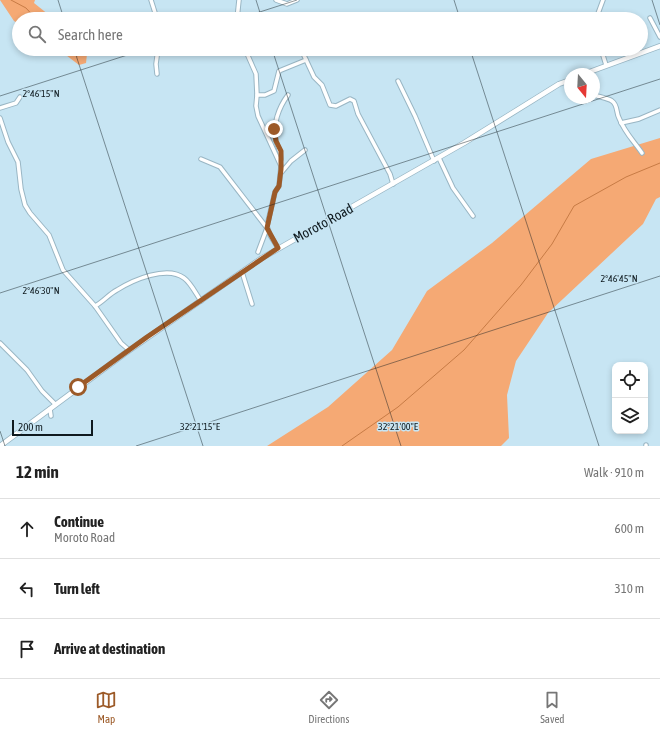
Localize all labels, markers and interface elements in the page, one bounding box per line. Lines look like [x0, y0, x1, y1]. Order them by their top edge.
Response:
search box [12, 12, 648, 56]
icon: search [26, 23, 48, 45]
text: Search here [58, 26, 123, 43]
north arrow [564, 68, 600, 104]
text: 2°46'15"N [22, 88, 60, 99]
route end [265, 120, 283, 138]
street label: Moroto Road [290, 200, 356, 246]
text: 2°46'45"N [600, 273, 638, 284]
text: 2°46'30"N [22, 285, 60, 296]
map controls [612, 362, 648, 434]
button: locate [612, 362, 648, 398]
route start [69, 378, 87, 396]
button: layers [612, 398, 648, 434]
scale bar [12, 418, 93, 437]
text: 200 m [18, 421, 43, 433]
text: 32°21'15"E [180, 421, 221, 432]
text: 32°21'00"E [378, 421, 419, 432]
text: 12 min [16, 462, 59, 482]
text: Walk · 910 m [584, 465, 644, 480]
text: Continue [54, 513, 104, 530]
icon: ahead [16, 518, 38, 540]
text: 600 m [615, 521, 644, 536]
text: Moroto Road [54, 530, 115, 545]
icon: left [16, 578, 38, 600]
text: Turn left [54, 580, 100, 597]
text: 310 m [615, 581, 644, 596]
icon: arrive [16, 638, 38, 660]
text: Arrive at destination [54, 640, 165, 657]
tab: Map [95, 689, 117, 725]
tab: Directions [308, 689, 349, 725]
tab: Saved [540, 689, 565, 725]

